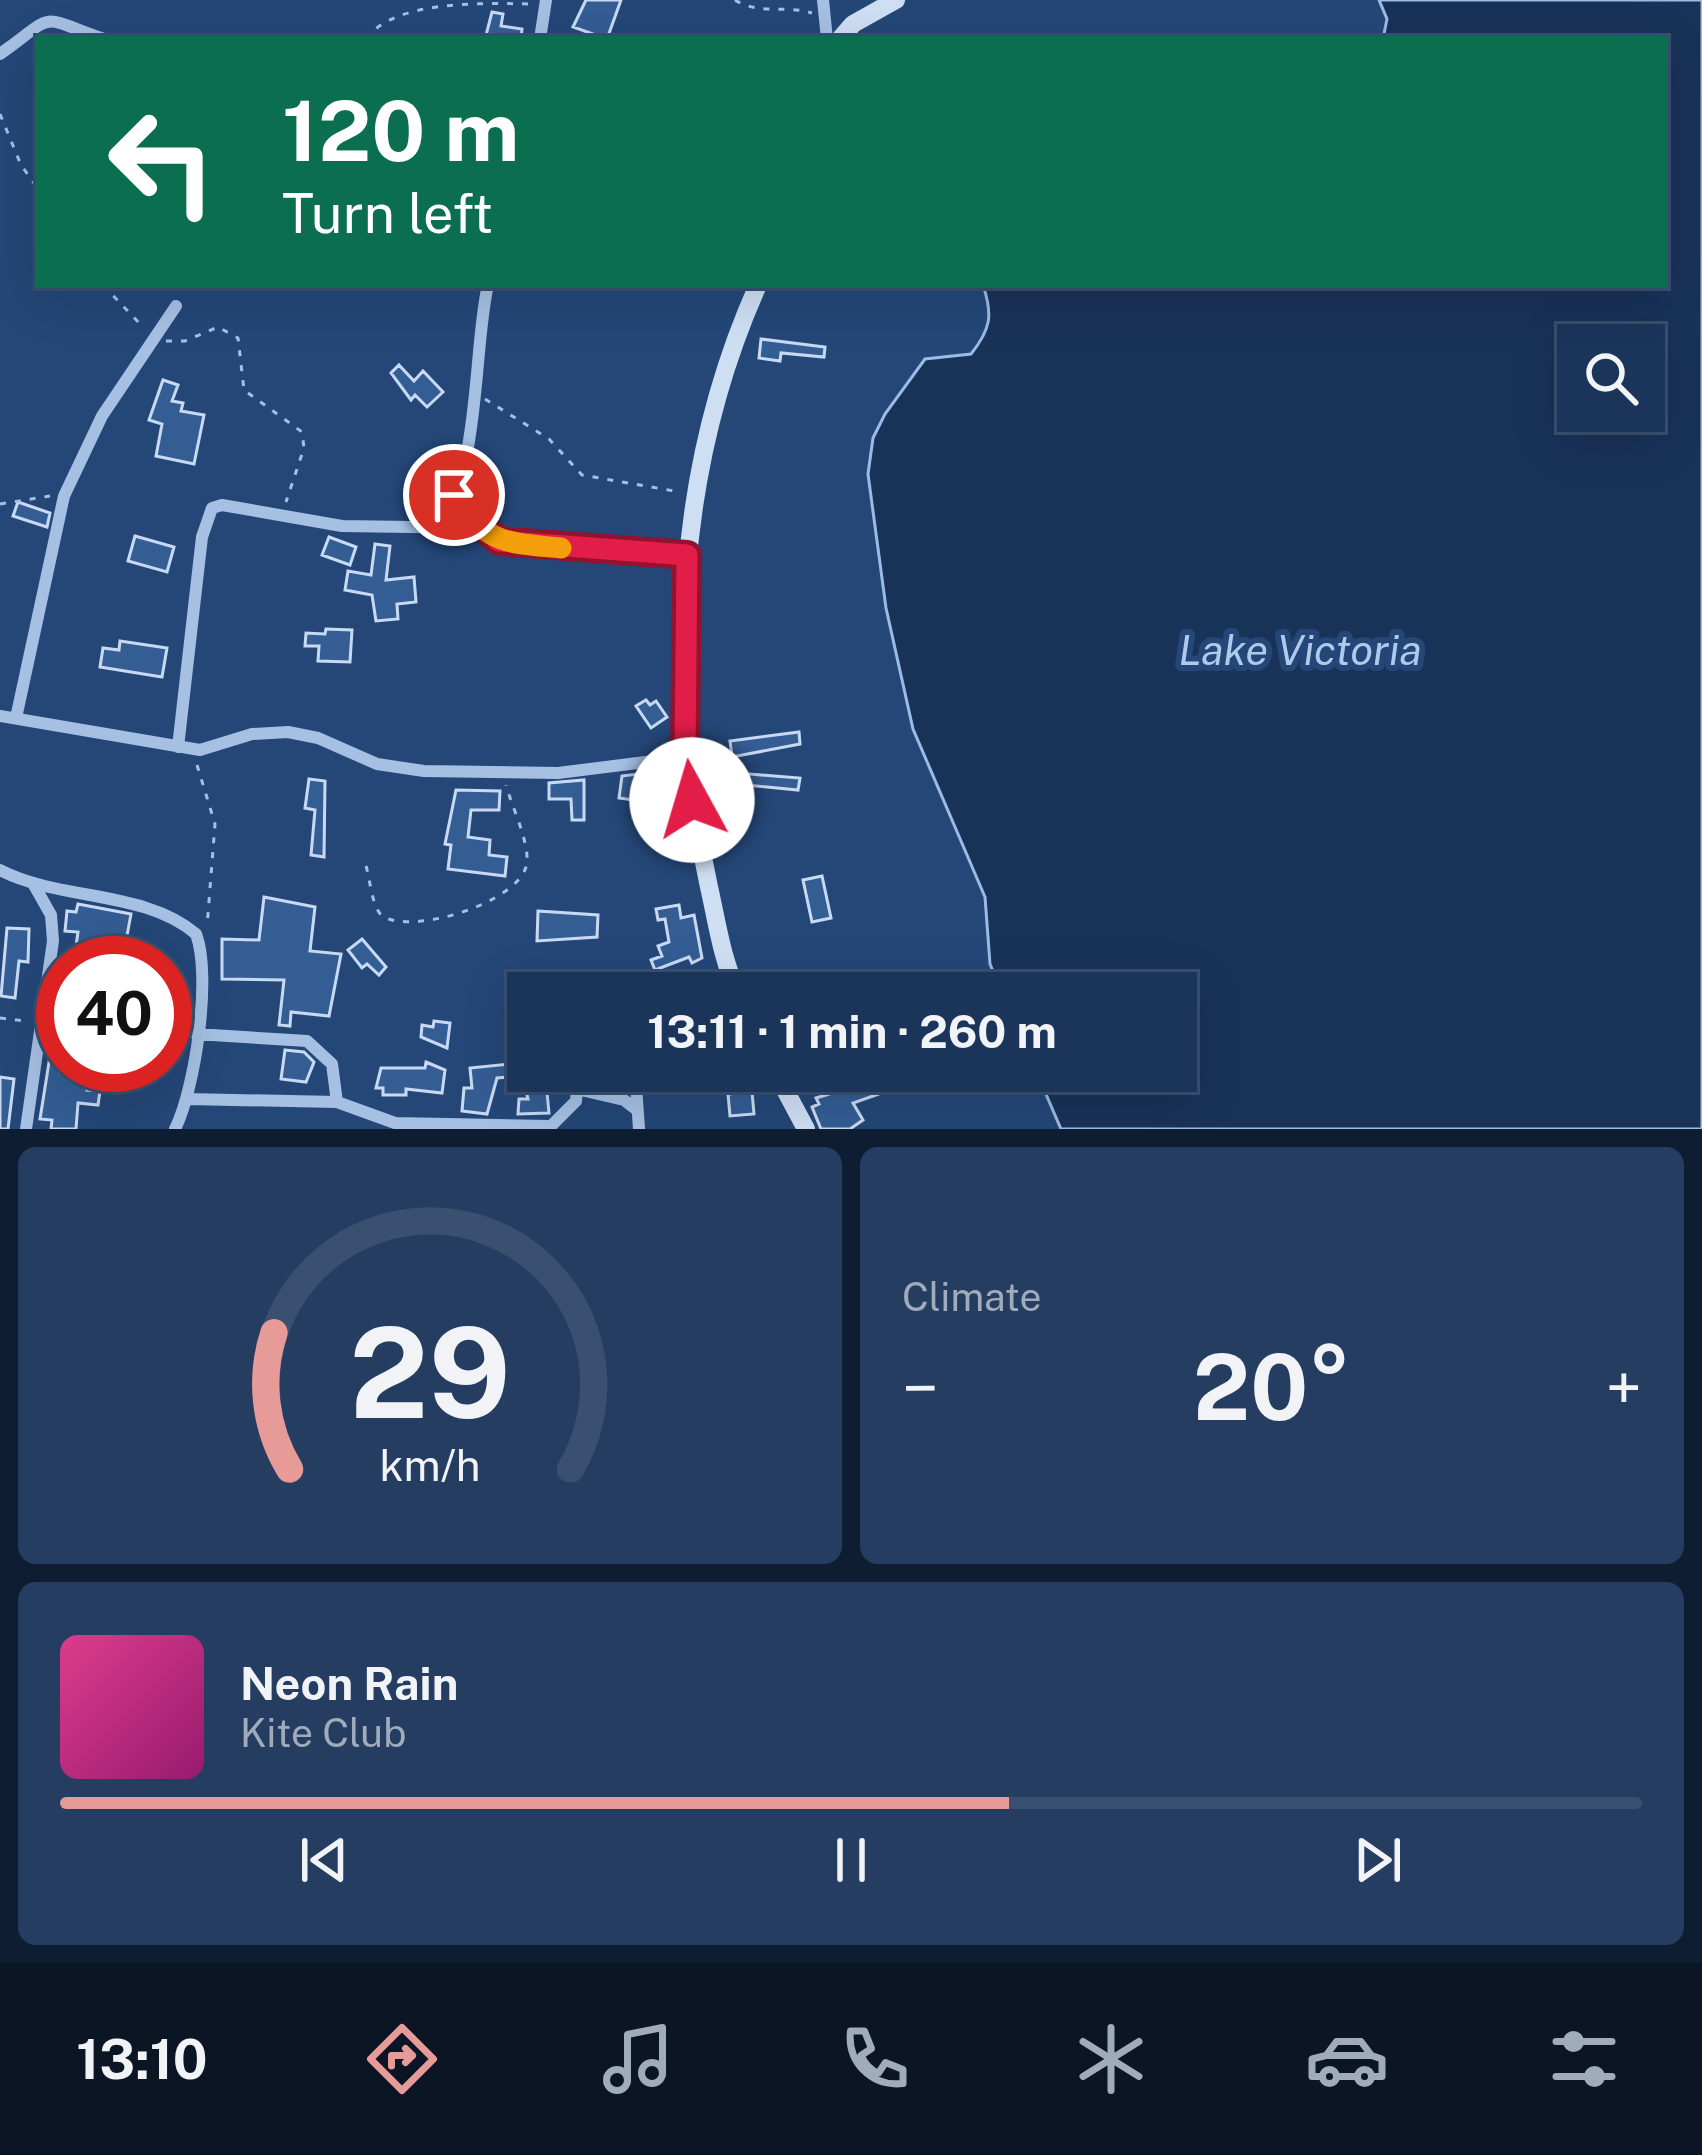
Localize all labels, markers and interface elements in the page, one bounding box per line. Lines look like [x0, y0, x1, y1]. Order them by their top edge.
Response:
text: 120 m [282, 81, 520, 180]
icon: left [84, 84, 240, 240]
text: Turn left [282, 182, 493, 245]
map controls [1557, 324, 1665, 432]
button: search [1557, 324, 1665, 432]
pin [403, 444, 505, 546]
icon: arrive [421, 462, 487, 528]
water label: Lake Victoria [1178, 625, 1422, 674]
position arrow [629, 737, 755, 863]
speed limit sign: 40 [36, 936, 192, 1092]
text: 13:11 · 1 min · 260 m [647, 1005, 1057, 1058]
text: Climate [902, 1274, 1042, 1320]
text: 29 [349, 1299, 511, 1446]
text: 20° [1193, 1334, 1351, 1440]
text: − [902, 1349, 939, 1427]
text: + [1605, 1349, 1642, 1427]
text: km/h [380, 1439, 480, 1490]
text: Neon Rain [240, 1657, 458, 1710]
text: Kite Club [240, 1710, 406, 1756]
icon: previous [291, 1827, 357, 1893]
icon: pause [818, 1827, 884, 1893]
icon: next [1345, 1827, 1411, 1893]
icon: directions [360, 2017, 444, 2101]
icon: music [596, 2017, 680, 2101]
icon: phone [833, 2017, 917, 2101]
icon: climate [1069, 2017, 1153, 2101]
icon: car [1305, 2017, 1389, 2101]
icon: filters [1542, 2017, 1626, 2101]
text: 13:10 [76, 2028, 208, 2091]

